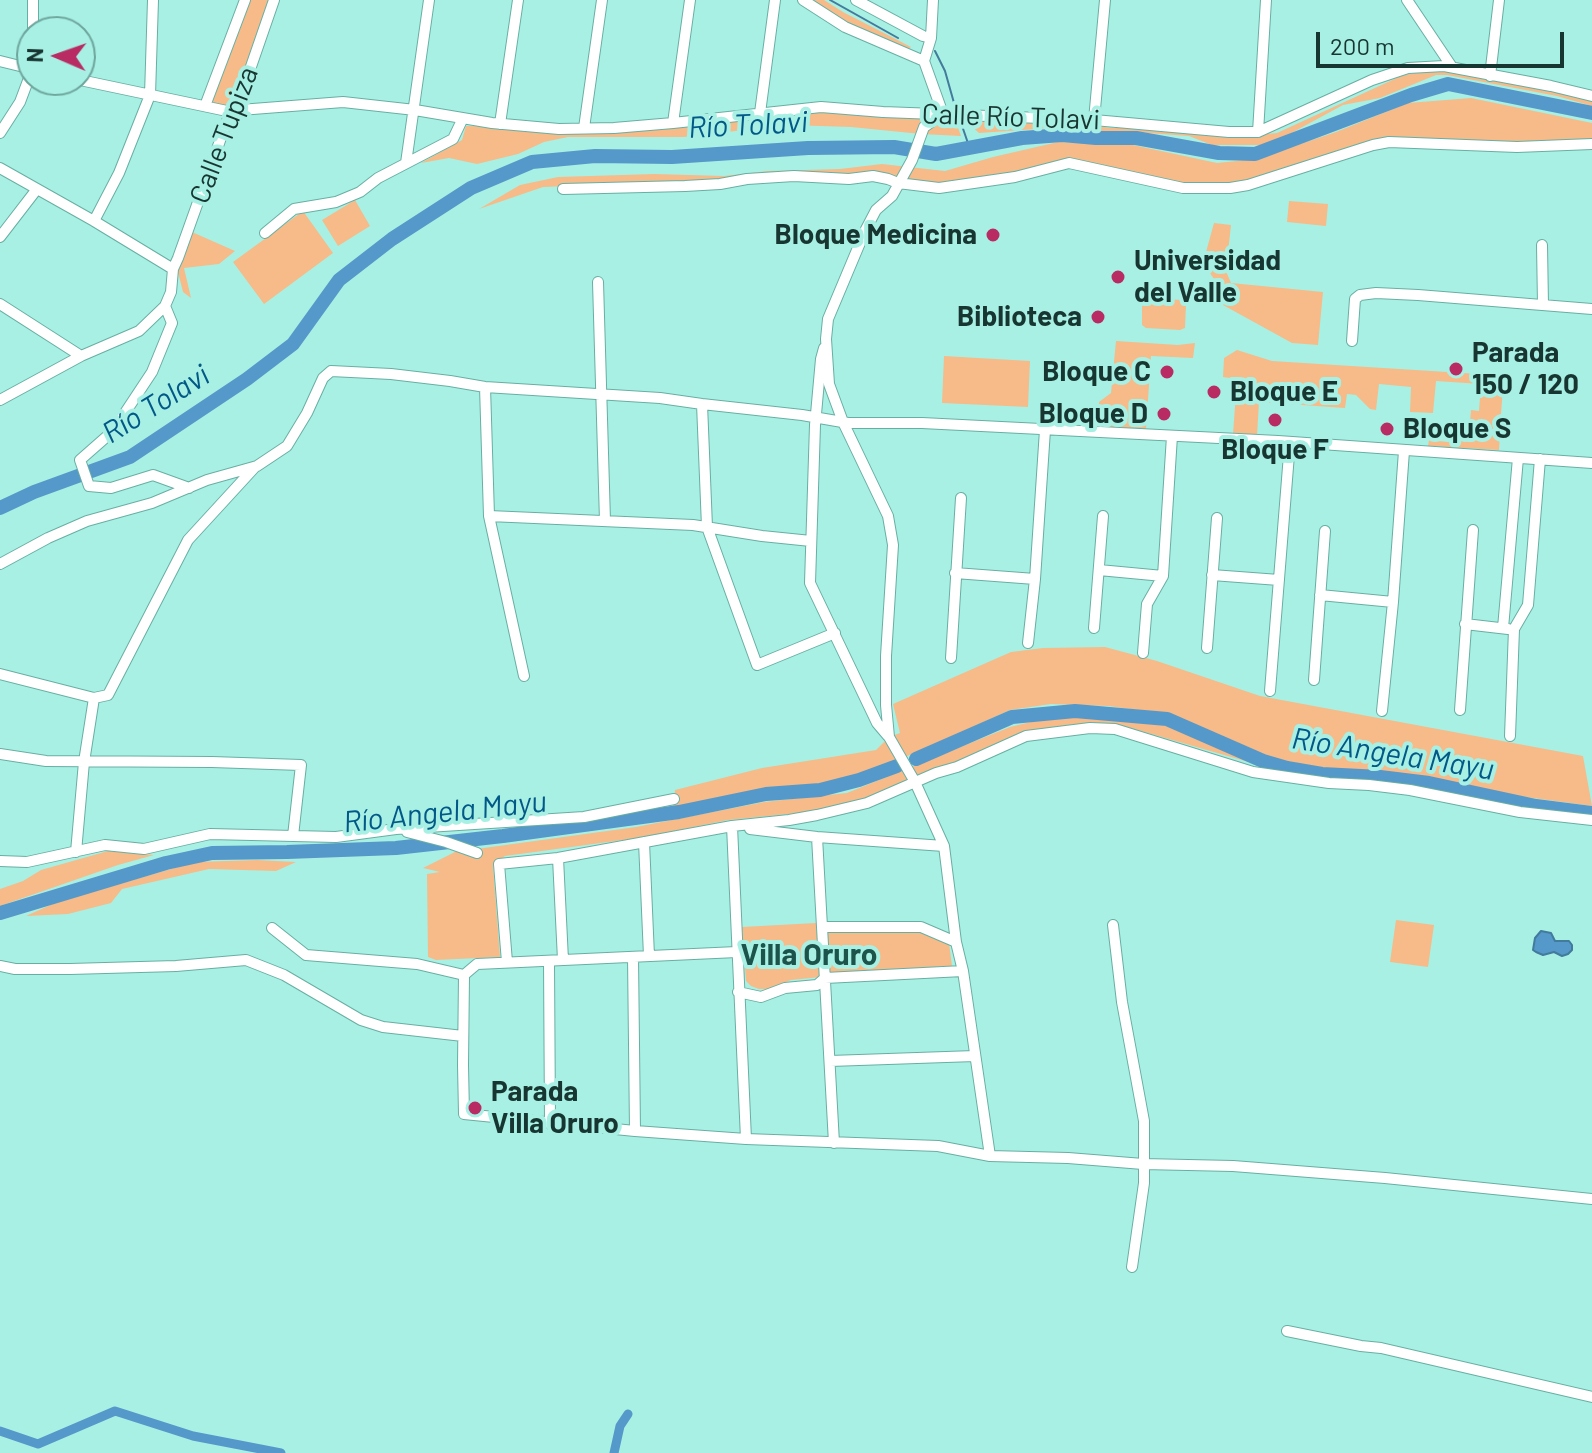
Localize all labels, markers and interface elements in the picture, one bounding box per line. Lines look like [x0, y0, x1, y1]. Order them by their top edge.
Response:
north arrow [16, 16, 96, 96]
scale bar [1320, 16, 1568, 66]
text: 200 m [1330, 31, 1395, 60]
text: N [21, 47, 47, 63]
street label: Calle Tupiza [183, 62, 265, 208]
street label: Calle Río Tolavi [921, 97, 1101, 137]
water label: Río Tolavi [687, 104, 809, 146]
place label: Bloque Medicina [775, 218, 977, 252]
marker: Bloque Medicina [984, 226, 1002, 244]
place label: Universidad del Valle [1134, 244, 1281, 310]
marker: Universidad del Valle [1109, 268, 1127, 286]
place label: Biblioteca [957, 300, 1082, 334]
marker: Biblioteca [1089, 308, 1107, 326]
place label: Parada 150 / 120 [1472, 336, 1579, 402]
place label: Bloque C [1042, 355, 1151, 389]
water label: Río Tolavi [96, 357, 216, 451]
marker: Parada 150 / 120 [1447, 360, 1465, 378]
marker: Bloque C [1158, 363, 1176, 381]
place label: Bloque E [1230, 375, 1338, 409]
marker: Bloque E [1205, 383, 1223, 401]
place label: Bloque D [1039, 397, 1148, 431]
marker: Bloque D [1155, 405, 1173, 423]
marker: Bloque F [1266, 411, 1284, 429]
place label: Bloque S [1403, 412, 1511, 446]
marker: Bloque S [1378, 420, 1396, 438]
place label: Bloque F [1221, 433, 1329, 467]
water label: Río Angela Mayu [1289, 720, 1497, 788]
water label: Río Angela Mayu [342, 783, 548, 841]
district label: Villa Oruro [740, 937, 878, 973]
place label: Parada Villa Oruro [491, 1075, 619, 1141]
marker: Parada Villa Oruro [466, 1099, 484, 1117]

